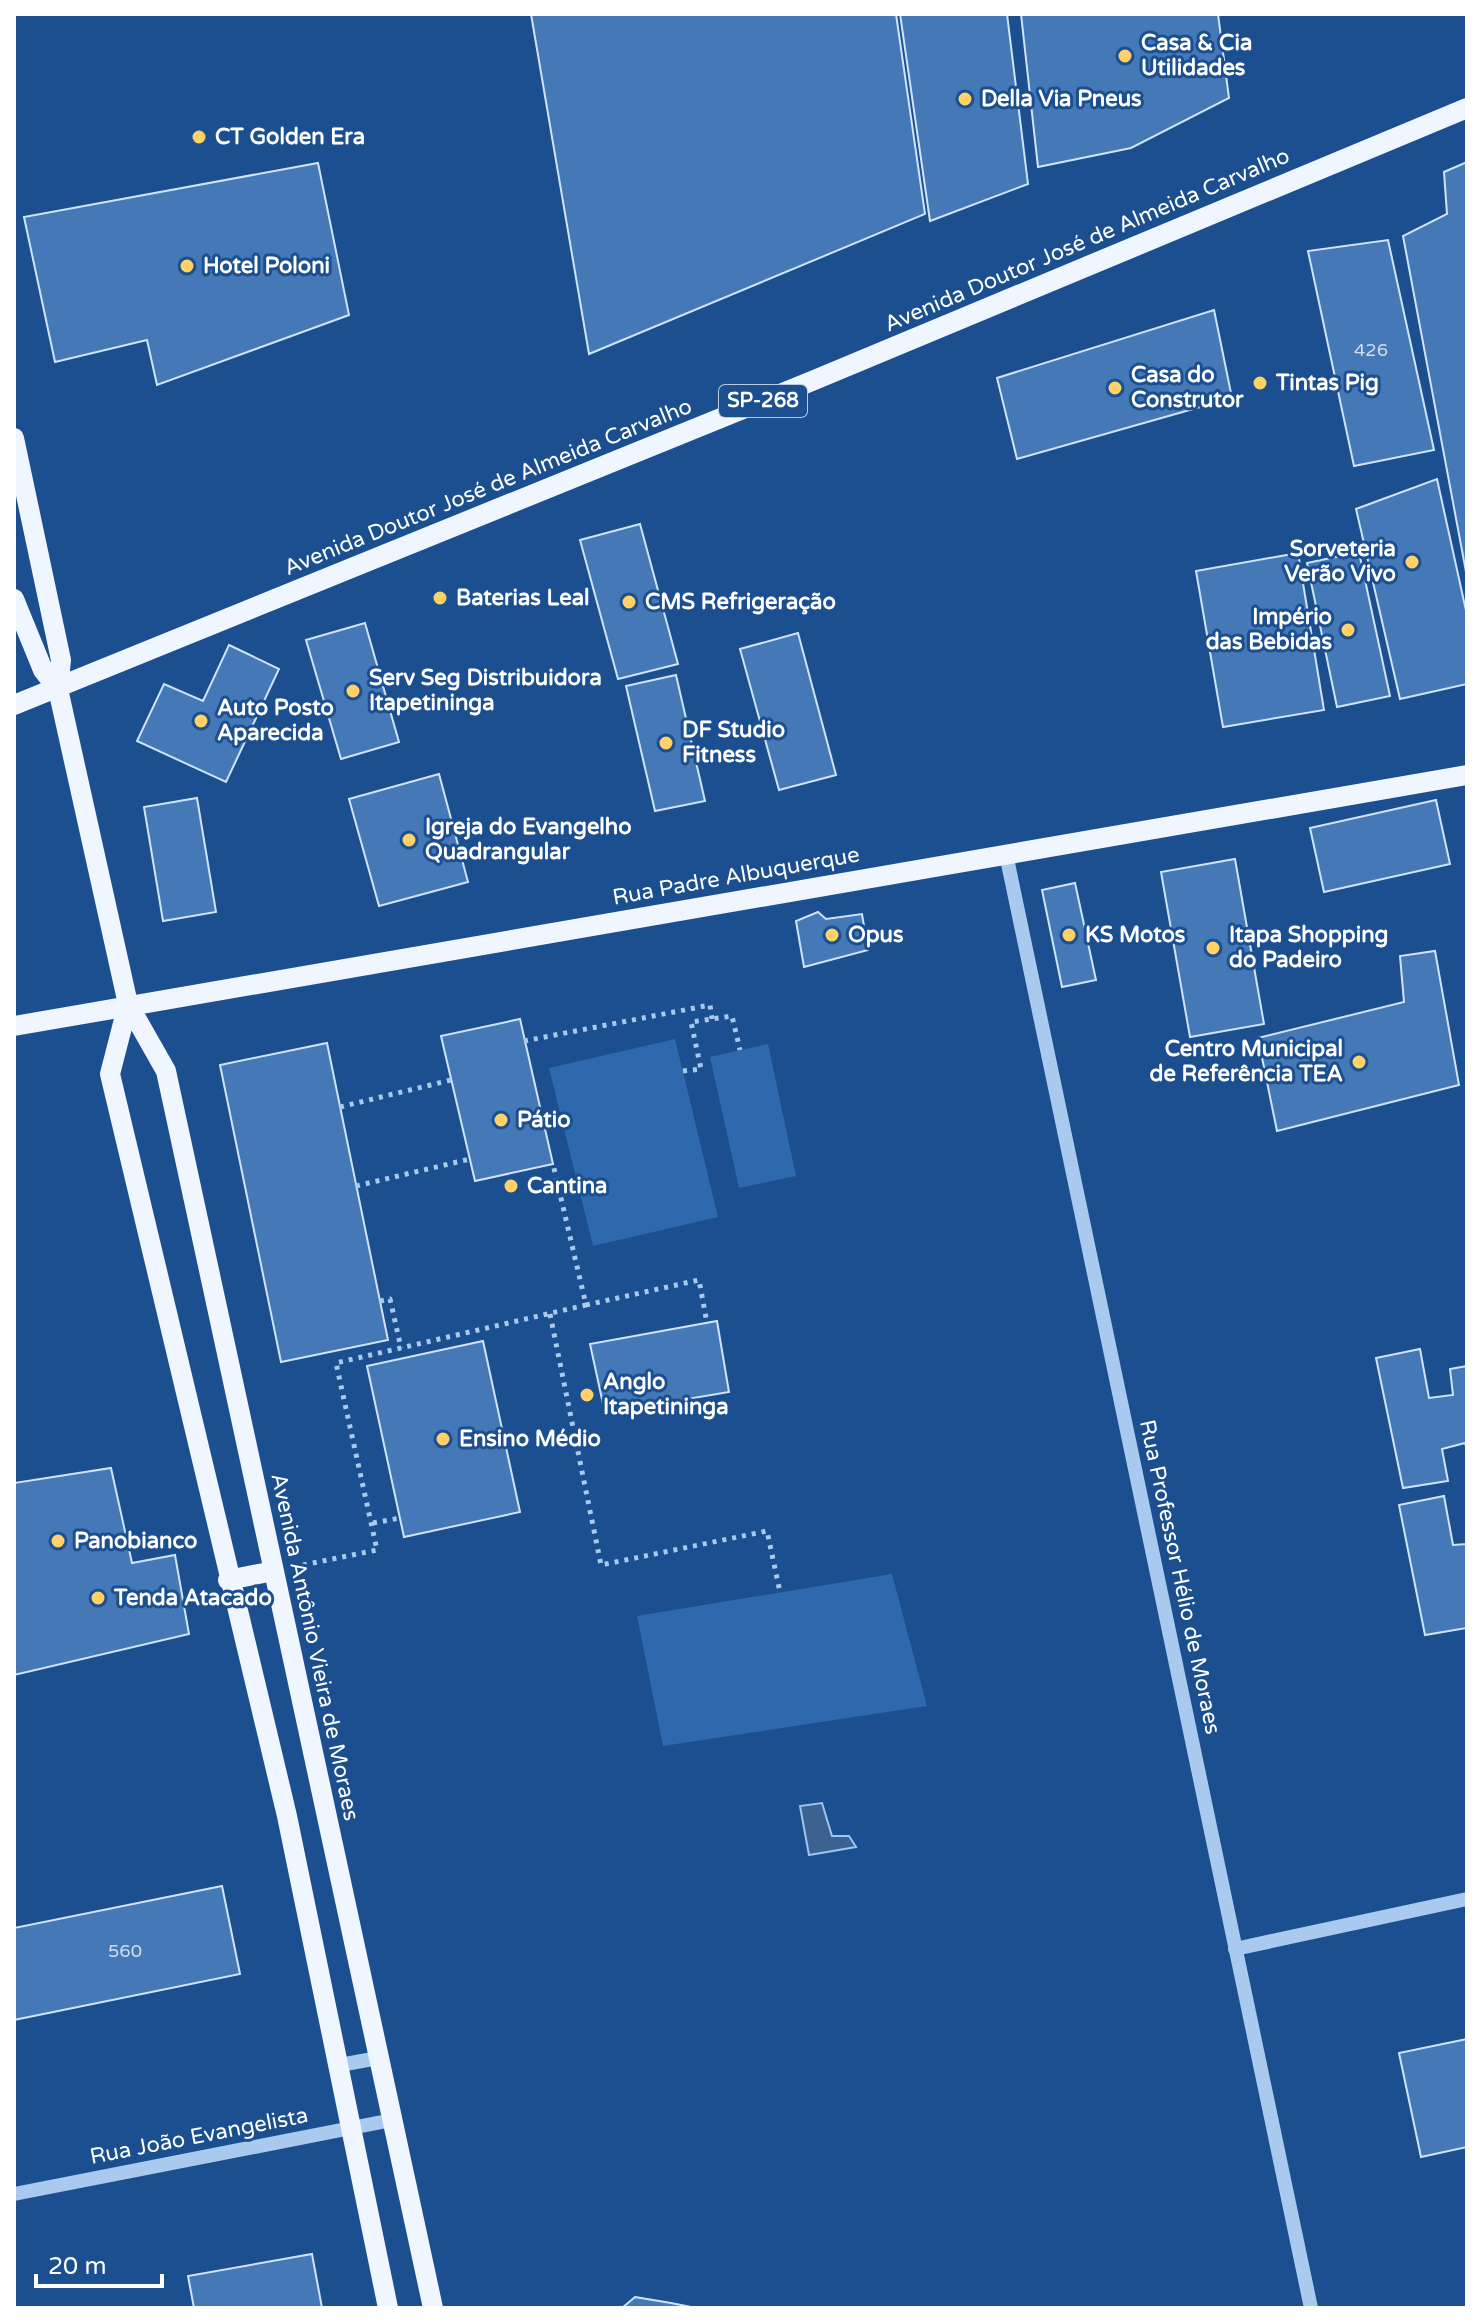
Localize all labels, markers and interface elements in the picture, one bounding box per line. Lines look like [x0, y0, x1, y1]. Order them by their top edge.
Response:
place label: Casa & Cia Utilidades [1141, 30, 1252, 81]
marker: Casa & Cia Utilidades [1116, 47, 1134, 65]
place label: Della Via Pneus [981, 86, 1142, 112]
marker: Della Via Pneus [956, 90, 974, 108]
place label: CT Golden Era [215, 124, 365, 150]
marker: CT Golden Era [190, 128, 208, 146]
street label: Avenida Doutor José de Almeida Carvalho [881, 143, 1293, 337]
place label: Hotel Poloni [203, 253, 330, 279]
marker: Hotel Poloni [178, 257, 196, 275]
house number: 426 [1354, 339, 1388, 361]
place label: Casa do Construtor [1131, 362, 1244, 413]
place label: Tintas Pig [1275, 370, 1379, 396]
marker: Tintas Pig [1251, 374, 1269, 392]
marker: Casa do Construtor [1106, 379, 1124, 397]
road number: SP-268 [719, 385, 807, 417]
street label: Avenida Doutor José de Almeida Carvalho [280, 393, 696, 581]
place label: Sorveteria Verão Vivo [1284, 536, 1396, 587]
marker: Sorveteria Verão Vivo [1403, 553, 1421, 571]
place label: Baterias Leal [456, 585, 590, 611]
marker: Baterias Leal [431, 589, 449, 607]
place label: CMS Refrigeração [645, 589, 836, 615]
marker: CMS Refrigeração [620, 593, 638, 611]
place label: Império das Bebidas [1206, 604, 1332, 655]
marker: Império das Bebidas [1339, 621, 1357, 639]
place label: Serv Seg Distribuidora Itapetininga [369, 665, 602, 716]
marker: Serv Seg Distribuidora Itapetininga [344, 682, 362, 700]
place label: Auto Posto Aparecida [217, 695, 334, 746]
marker: Auto Posto Aparecida [192, 712, 210, 730]
place label: DF Studio Fitness [682, 717, 785, 768]
marker: DF Studio Fitness [657, 734, 675, 752]
place label: Igreja do Evangelho Quadrangular [425, 814, 632, 865]
marker: Igreja do Evangelho Quadrangular [400, 831, 418, 849]
street label: Rua Padre Albuquerque [610, 841, 862, 911]
place label: Opus [848, 922, 904, 948]
place label: KS Motos [1085, 922, 1186, 948]
place label: Itapa Shopping do Padeiro [1229, 922, 1388, 973]
marker: Opus [823, 926, 841, 944]
marker: KS Motos [1060, 926, 1078, 944]
marker: Itapa Shopping do Padeiro [1204, 939, 1222, 957]
place label: Centro Municipal de Referência TEA [1150, 1036, 1343, 1087]
marker: Centro Municipal de Referência TEA [1350, 1053, 1368, 1071]
place label: Pátio [517, 1107, 571, 1133]
marker: Pátio [492, 1111, 510, 1129]
place label: Cantina [527, 1173, 607, 1199]
marker: Cantina [502, 1177, 520, 1195]
place label: Anglo Itapetininga [603, 1369, 729, 1420]
marker: Anglo Itapetininga [578, 1386, 596, 1404]
street label: Rua Professor Hélio de Moraes [1134, 1417, 1226, 1737]
place label: Ensino Médio [459, 1426, 601, 1452]
marker: Ensino Médio [434, 1430, 452, 1448]
street label: Avenida Antônio Vieira de Moraes [265, 1471, 365, 1823]
place label: Panobianco [74, 1528, 198, 1554]
marker: Panobianco [49, 1532, 67, 1550]
place label: Tenda Atacado [113, 1585, 272, 1611]
marker: Tenda Atacado [89, 1589, 107, 1607]
house number: 560 [108, 1940, 142, 1962]
street label: Rua João Evangelista [88, 2102, 310, 2170]
scale bar [36, 2238, 162, 2288]
text: 20 m [48, 2252, 106, 2281]

